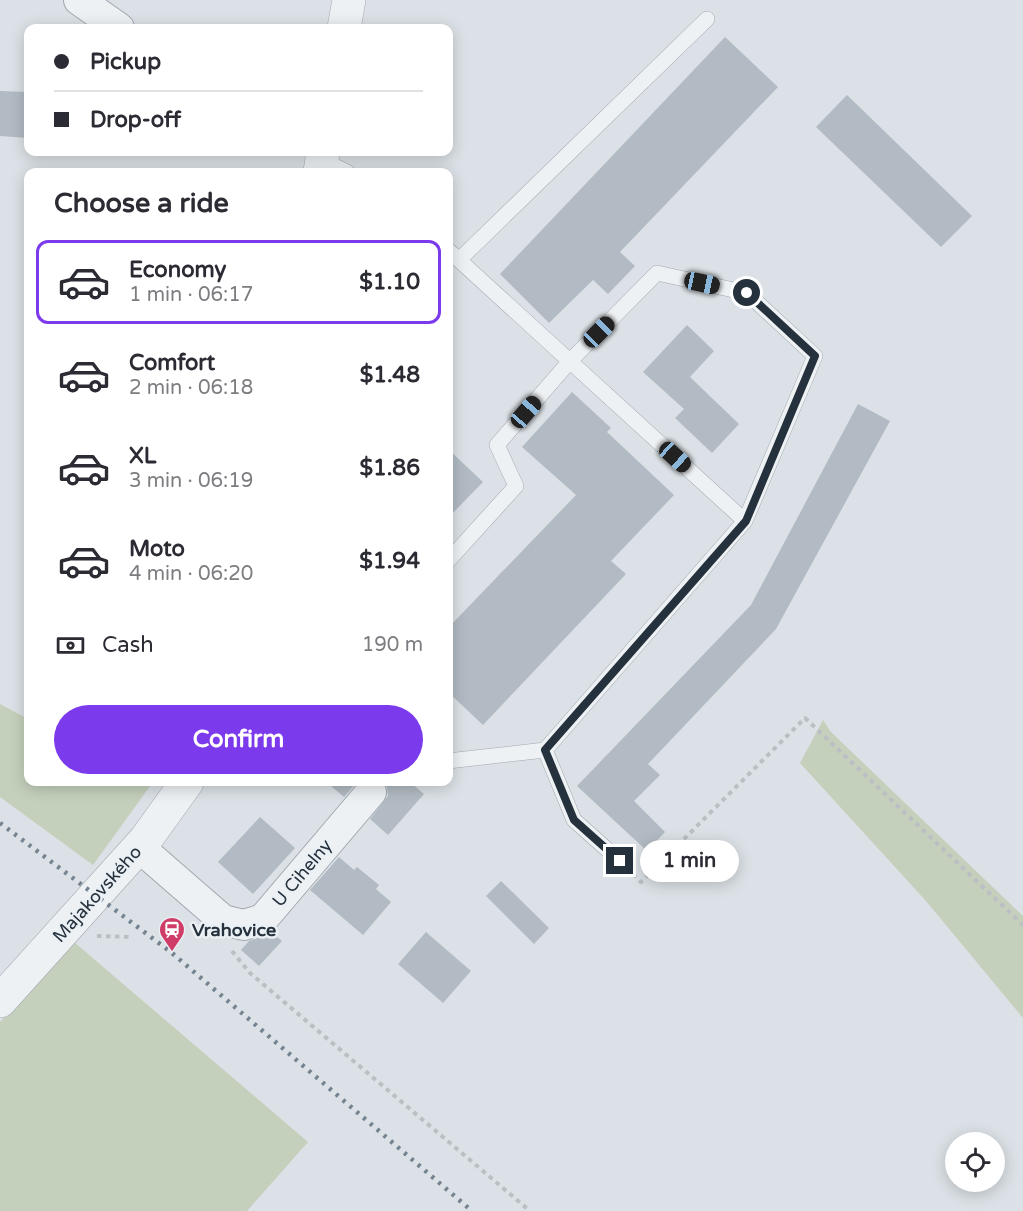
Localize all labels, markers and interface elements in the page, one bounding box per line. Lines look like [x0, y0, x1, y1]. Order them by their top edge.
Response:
text: Pickup [90, 49, 161, 75]
text: Drop-off [90, 107, 181, 133]
text: Choose a ride [54, 187, 229, 220]
icon: car [57, 255, 111, 309]
text: Economy [129, 257, 226, 283]
text: $1.10 [359, 269, 420, 295]
car [683, 270, 721, 296]
route start [733, 279, 760, 306]
text: 1 min · 06:17 [129, 283, 253, 307]
car [580, 313, 618, 351]
icon: car [57, 348, 111, 402]
text: Comfort [129, 350, 215, 376]
text: $1.48 [360, 362, 420, 388]
text: 2 min · 06:18 [129, 376, 253, 400]
car [507, 393, 545, 431]
car [656, 438, 694, 476]
icon: car [57, 441, 111, 495]
text: XL [129, 443, 156, 469]
text: $1.86 [359, 455, 420, 481]
text: 3 min · 06:19 [129, 469, 253, 493]
icon: car [57, 534, 111, 588]
text: Moto [129, 536, 185, 562]
text: $1.94 [359, 548, 420, 574]
text: 4 min · 06:20 [129, 562, 253, 586]
icon: cash [54, 629, 87, 662]
text: Cash [102, 632, 154, 658]
text: 190 m [362, 633, 423, 657]
button: Confirm [54, 705, 423, 774]
street label: U Cihelny [267, 834, 337, 911]
callout: 1 min [641, 840, 740, 882]
street label: Majakovského [48, 841, 146, 947]
route end [606, 847, 633, 874]
text: 1 min [663, 849, 716, 873]
station icon: Vrahovice [157, 915, 187, 953]
place label: Vrahovice [192, 919, 276, 941]
map controls [945, 1132, 1005, 1192]
button: locate [945, 1132, 1005, 1192]

